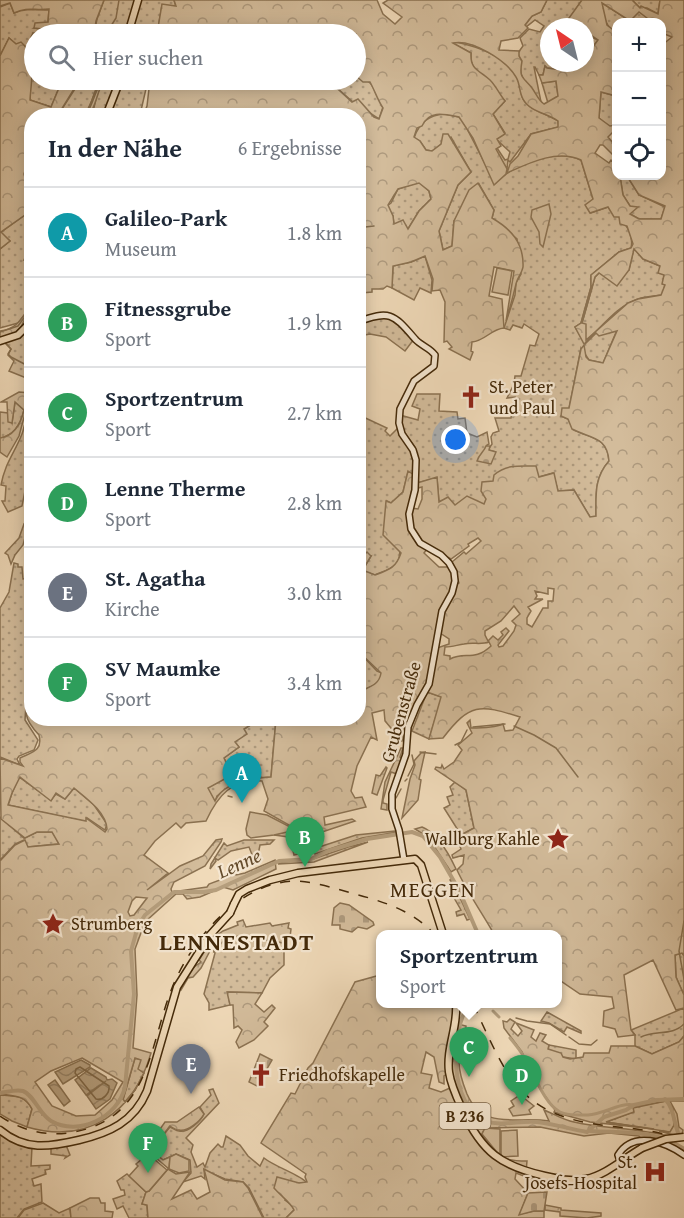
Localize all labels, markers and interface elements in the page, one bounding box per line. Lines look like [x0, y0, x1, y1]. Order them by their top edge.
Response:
north arrow [540, 18, 594, 72]
map controls [612, 18, 666, 180]
button: + [612, 18, 666, 72]
search box [24, 24, 366, 90]
icon: search [45, 41, 78, 74]
text: Hier suchen [93, 41, 203, 73]
button: − [612, 72, 666, 126]
button: locate [612, 126, 666, 180]
text: In der Nähe [48, 128, 182, 167]
text: 6 Ergebnisse [238, 133, 342, 162]
text: Galileo-Park [105, 202, 227, 234]
text: A [61, 218, 74, 247]
text: 1.8 km [287, 218, 342, 247]
text: Museum [105, 234, 177, 263]
text: Fitnessgrube [105, 292, 231, 324]
text: B [61, 308, 74, 337]
text: 1.9 km [287, 308, 342, 337]
text: Sport [105, 324, 151, 353]
place label: St. Peter und Paul [489, 373, 555, 421]
text: Sportzentrum [105, 382, 243, 414]
church icon: St. Peter und Paul [458, 384, 484, 410]
text: C [62, 398, 73, 427]
text: 2.7 km [287, 398, 342, 427]
text: Sport [105, 414, 151, 443]
your location [441, 425, 470, 454]
text: Lenne Therme [105, 472, 245, 504]
text: D [61, 488, 74, 517]
text: 2.8 km [287, 488, 342, 517]
text: Sport [105, 504, 151, 533]
text: St. Agatha [105, 562, 205, 594]
text: E [62, 578, 73, 607]
text: 3.0 km [287, 578, 342, 607]
text: Kirche [105, 594, 160, 623]
text: SV Maumke [105, 652, 221, 684]
street label: Grubenstraße [373, 658, 428, 766]
text: F [62, 668, 73, 697]
text: 3.4 km [287, 668, 342, 697]
text: Sport [105, 684, 151, 713]
pin: A [222, 754, 262, 803]
pin: B [286, 818, 324, 867]
place label: Wallburg Kahle [425, 825, 540, 852]
place icon: Wallburg Kahle [545, 826, 571, 852]
water label: Lenne [211, 840, 265, 885]
district label: MEGGEN [390, 874, 476, 905]
place label: Strumberg [71, 910, 152, 937]
place icon: Strumberg [40, 911, 66, 937]
district label: LENNESTADT [159, 924, 315, 959]
popup [376, 930, 562, 1008]
text: Sportzentrum [400, 939, 538, 971]
text: Sport [400, 971, 446, 1000]
pin: C [450, 1028, 488, 1077]
pin: E [172, 1044, 210, 1094]
pin: D [502, 1056, 542, 1105]
place label: Friedhofskapelle [279, 1061, 405, 1088]
church icon: Friedhofskapelle [248, 1062, 274, 1088]
road number: B 236 [440, 1103, 490, 1129]
pin: F [128, 1124, 168, 1173]
place label: St. Josefs-Hospital [523, 1148, 637, 1196]
hospital icon: St. Josefs-Hospital [642, 1159, 668, 1185]

